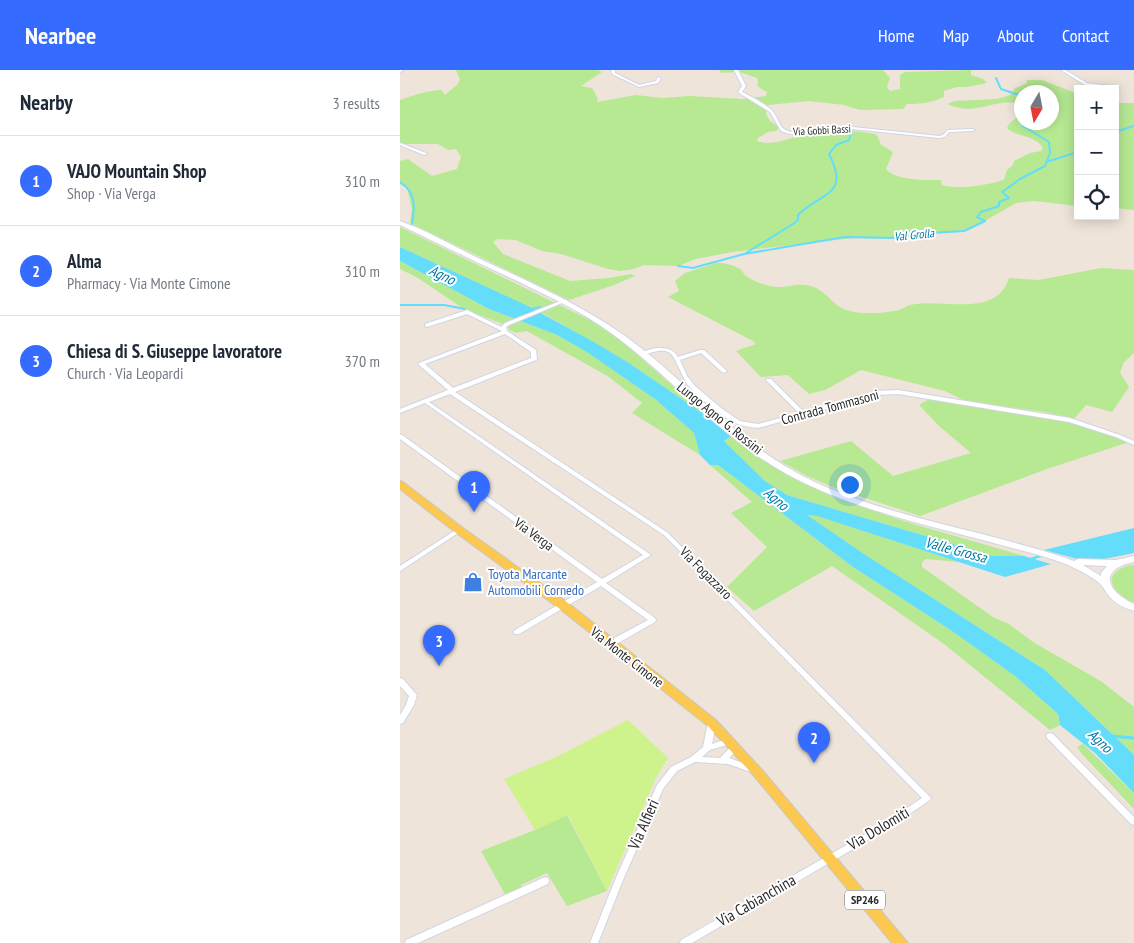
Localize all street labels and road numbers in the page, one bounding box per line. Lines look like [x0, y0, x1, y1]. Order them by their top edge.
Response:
street label: Via Gobbi Bassi [792, 121, 851, 139]
street label: Lungo Agno G. Rossini [673, 378, 767, 458]
street label: Contrada Tommasoni [779, 385, 881, 429]
street label: Via Verga [510, 513, 557, 554]
street label: Via Fogazzaro [675, 542, 736, 603]
street label: Via Monte Cimone [586, 622, 667, 691]
street label: Via Alfieri [623, 796, 663, 853]
street label: Via Dolomiti [843, 802, 912, 855]
street label: Via Cabianchina [712, 869, 799, 931]
road number: SP246 [845, 890, 885, 910]

